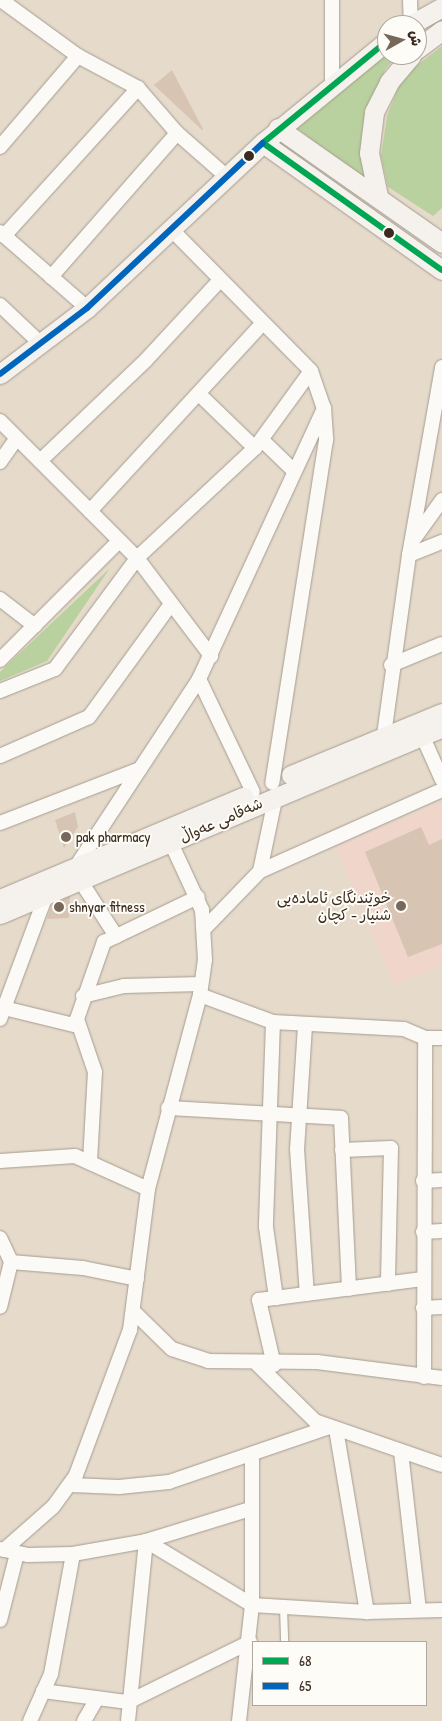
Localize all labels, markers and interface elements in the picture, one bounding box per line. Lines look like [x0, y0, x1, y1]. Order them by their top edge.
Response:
north arrow [377, 15, 427, 65]
text: ش [406, 29, 427, 47]
unlabelled marker [244, 151, 254, 161]
unlabelled marker [384, 228, 394, 238]
street label: شەقامی عەواڵ [177, 794, 265, 846]
place label: pak pharmacy [76, 828, 151, 846]
marker: pak pharmacy [60, 831, 72, 843]
place label: خوێندنگای ئامادەیی شنیار - کچان [277, 888, 391, 923]
place label: shnyar fitness [69, 898, 145, 916]
marker: خوێندنگای ئامادەیی شنیار - کچان [395, 900, 407, 912]
marker: shnyar fitness [53, 901, 65, 913]
legend [252, 1641, 427, 1706]
text: 68 [299, 1650, 311, 1671]
text: 65 [299, 1675, 311, 1696]

